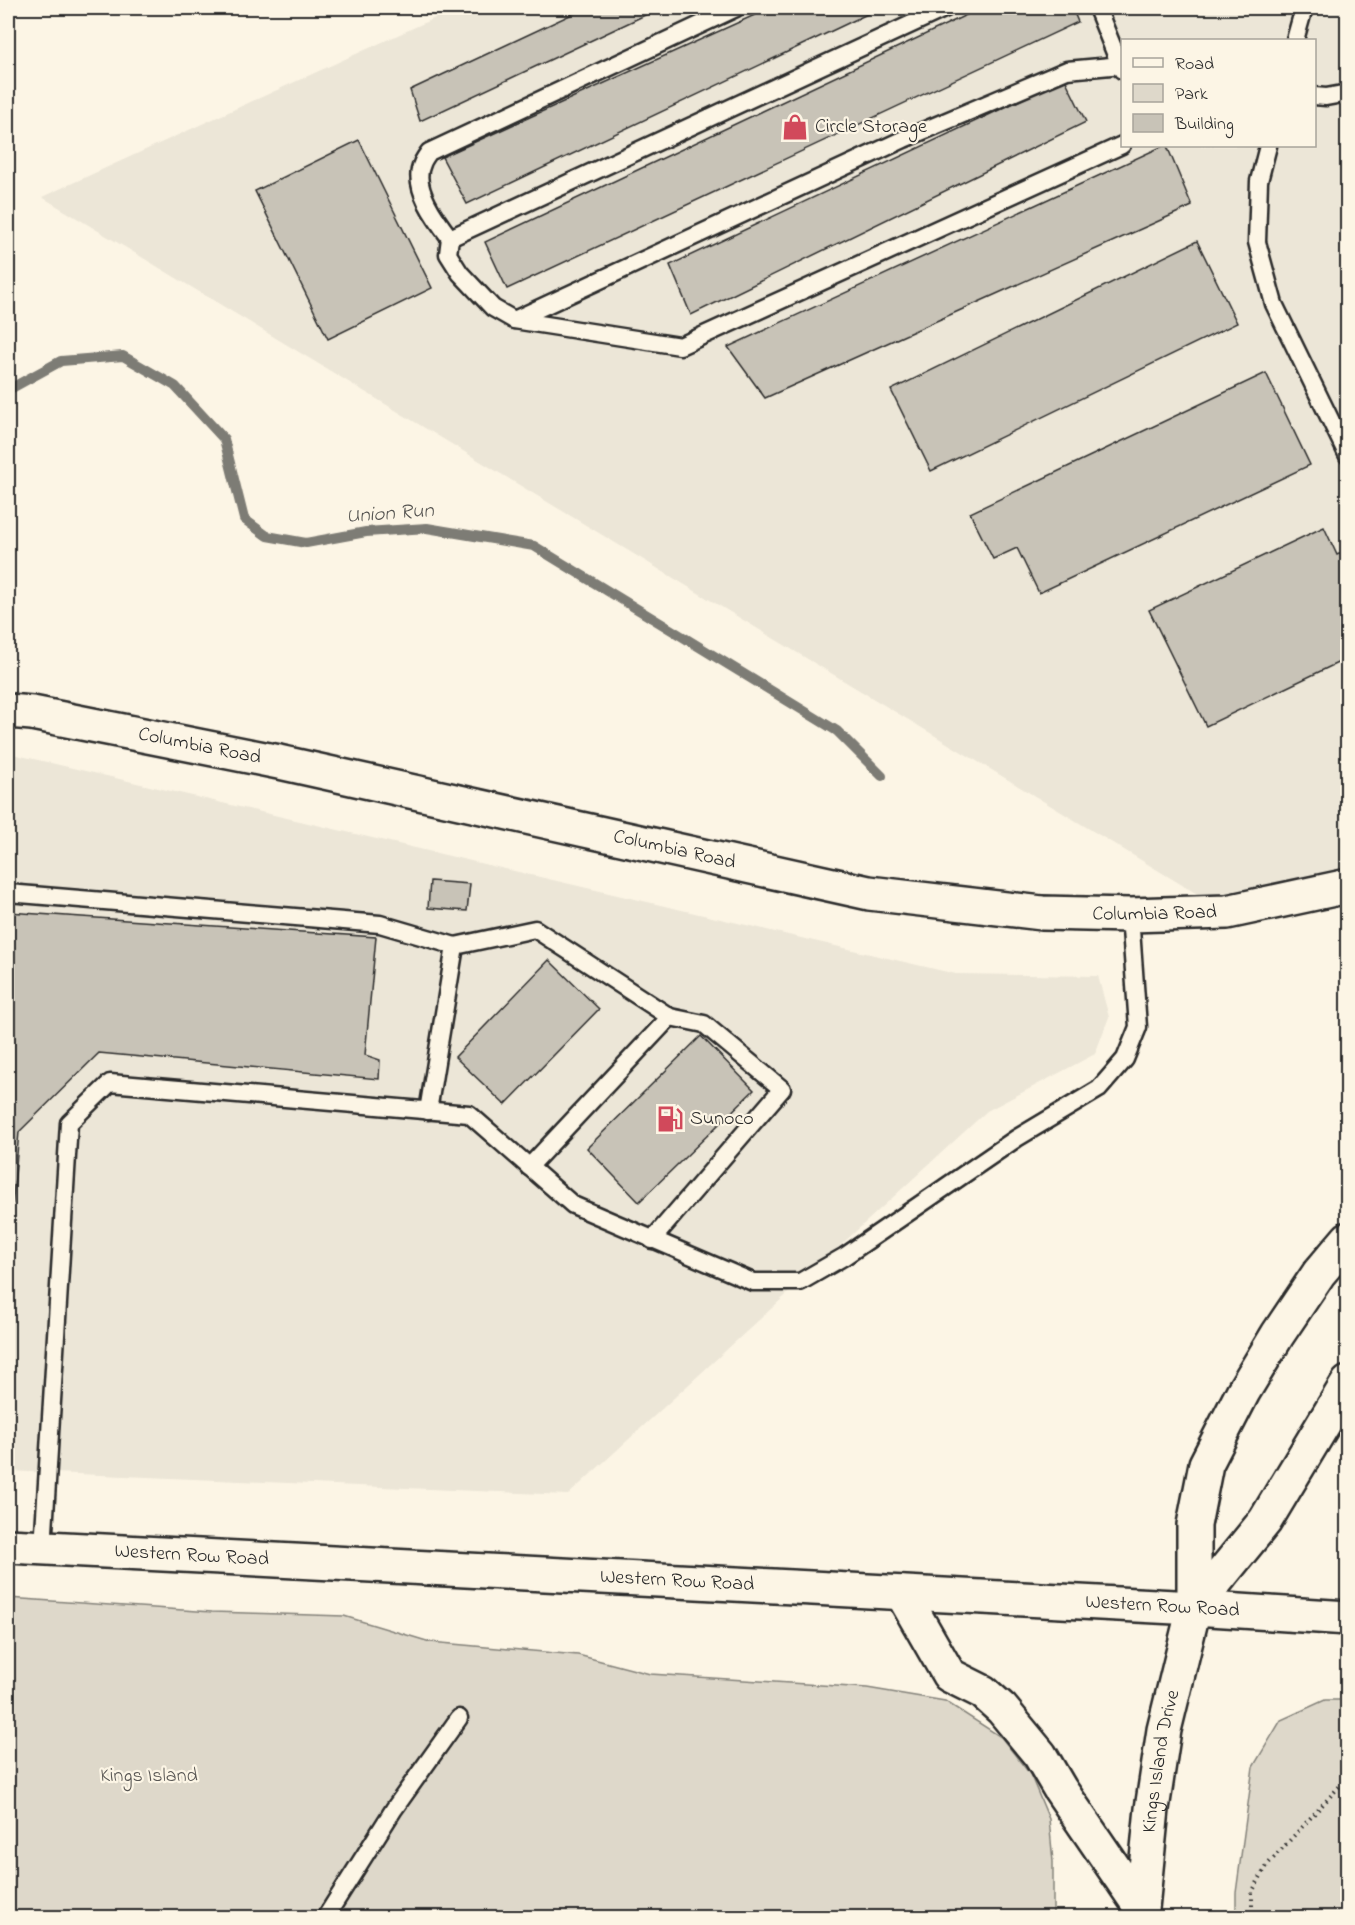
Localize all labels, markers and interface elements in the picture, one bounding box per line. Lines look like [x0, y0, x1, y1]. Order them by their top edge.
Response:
legend [1121, 39, 1316, 147]
text: Road [1175, 52, 1214, 78]
text: Park [1175, 82, 1208, 108]
shop icon: Circle Storage [780, 112, 810, 142]
text: Building [1174, 112, 1234, 139]
place label: Circle Storage [815, 113, 927, 143]
water label: Union Run [345, 496, 436, 532]
street label: Columbia Road [136, 720, 264, 773]
street label: Columbia Road [611, 822, 738, 877]
street label: Columbia Road [1092, 898, 1217, 930]
fuel station icon: Sunoco [655, 1104, 685, 1134]
place label: Sunoco [690, 1105, 754, 1134]
street label: Western Row Road [114, 1537, 270, 1574]
street label: Western Row Road [599, 1562, 755, 1599]
street label: Western Row Road [1084, 1588, 1241, 1625]
street label: Kings Island Drive [1135, 1687, 1188, 1834]
park label: Kings Island [100, 1762, 198, 1792]

